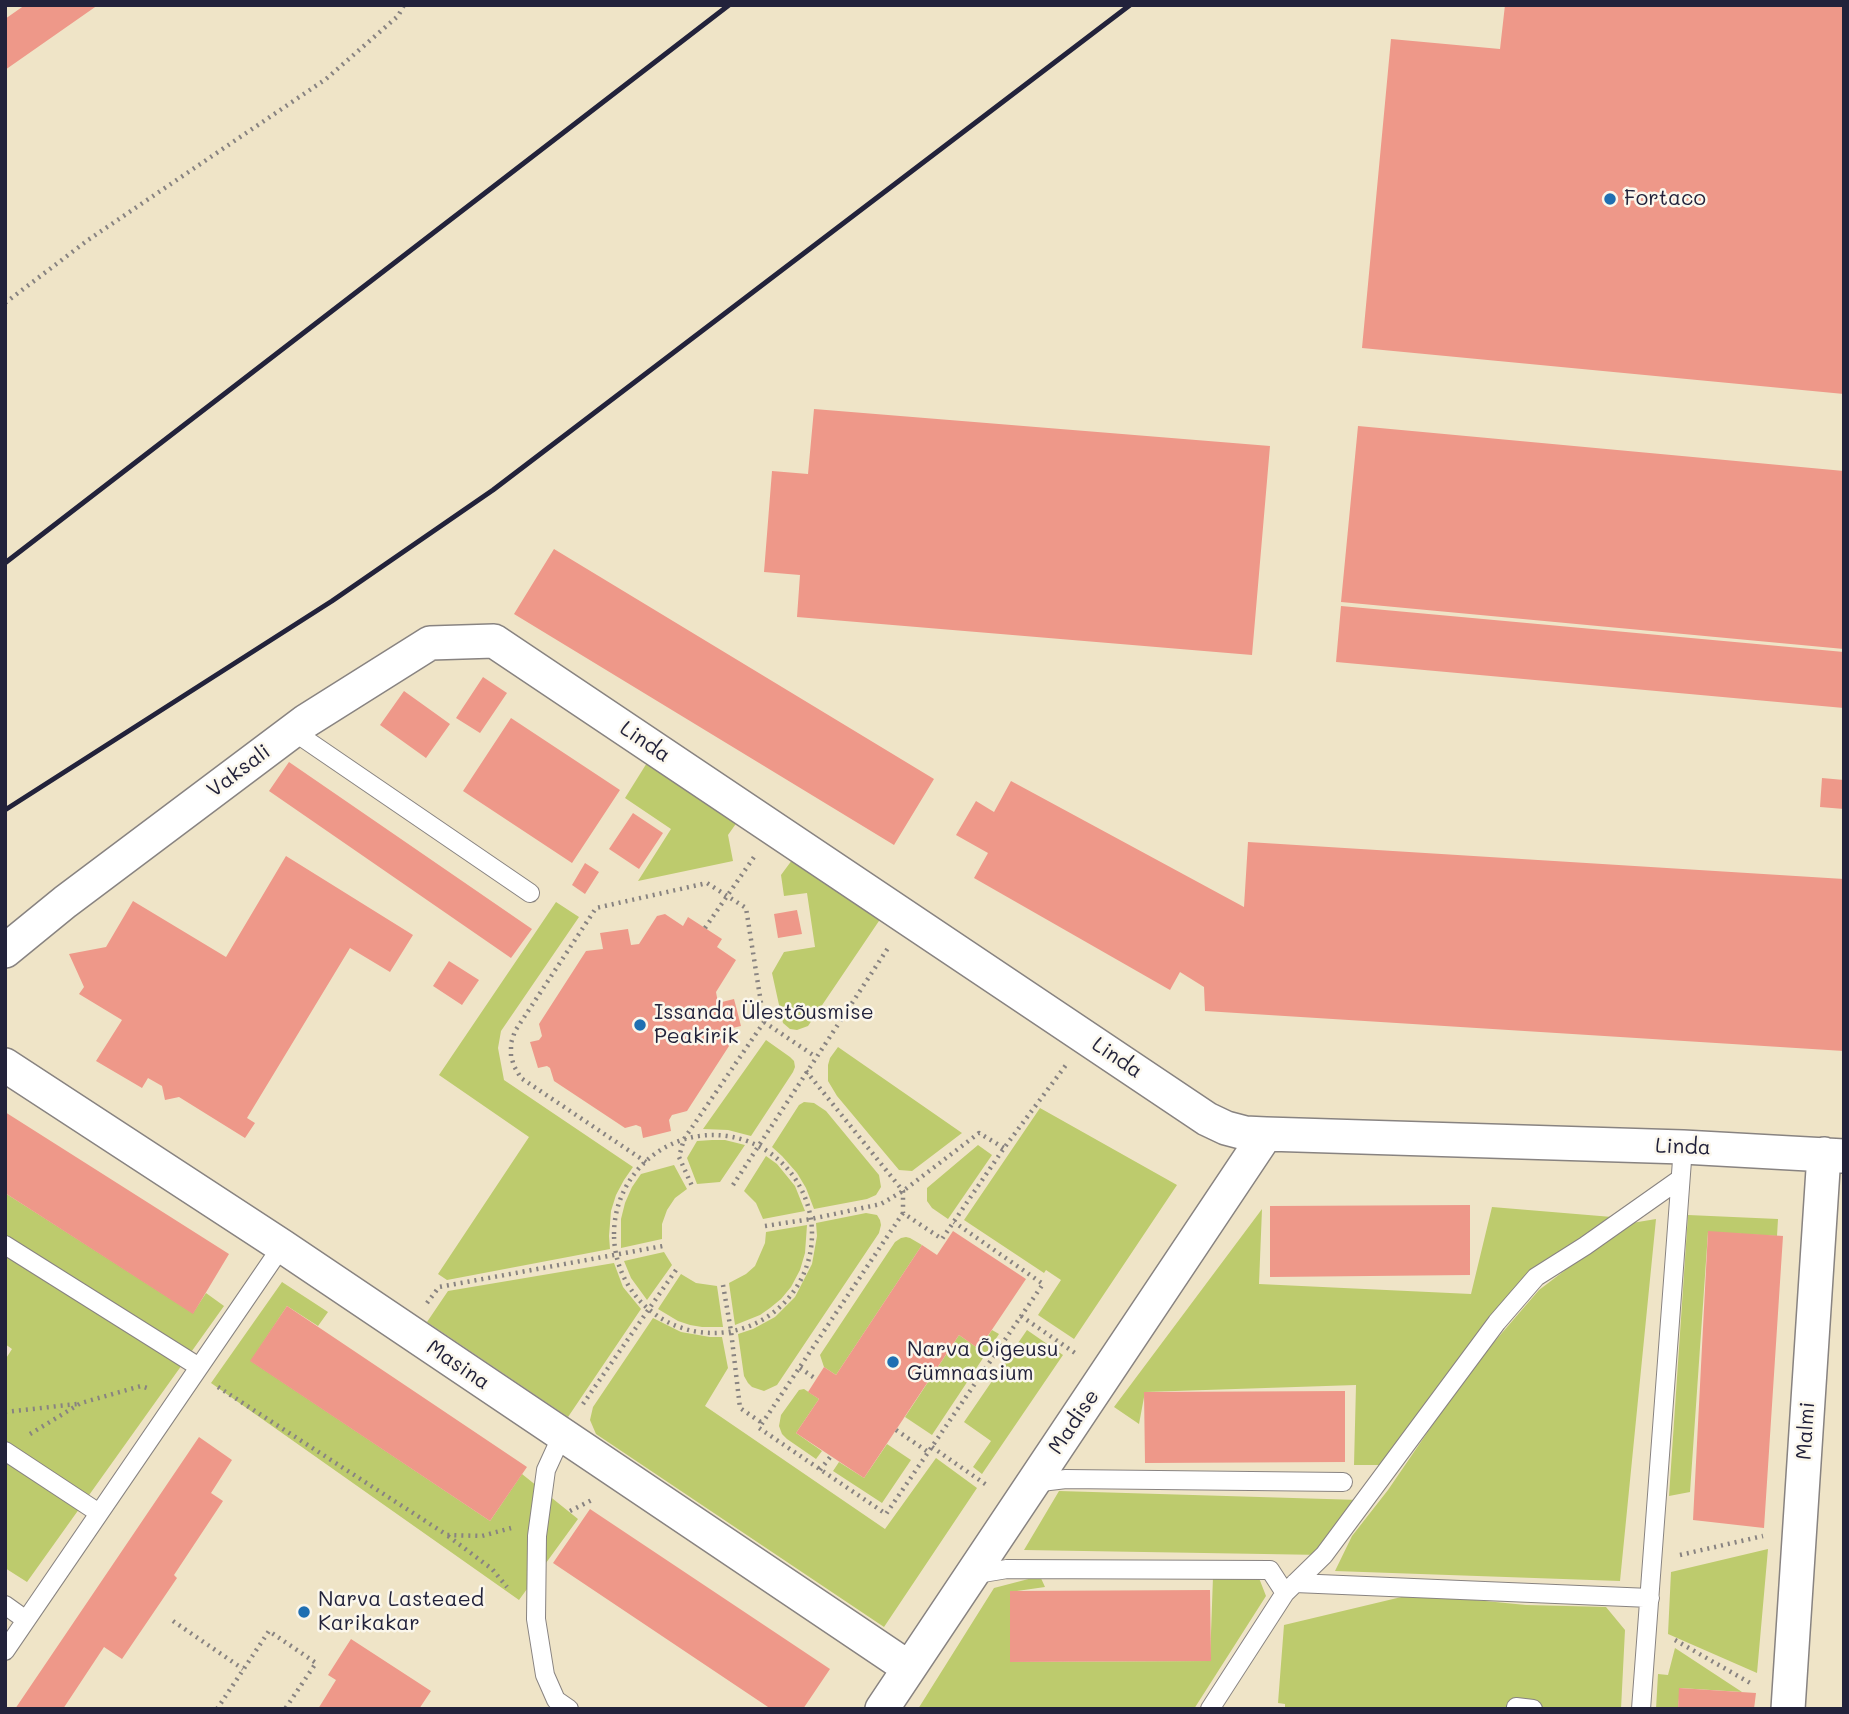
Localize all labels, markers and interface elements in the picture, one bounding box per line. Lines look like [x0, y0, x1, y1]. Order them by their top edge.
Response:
place label: Fortaco [1624, 186, 1706, 212]
marker: Fortaco [1602, 191, 1618, 207]
street label: Linda [615, 716, 675, 768]
street label: Vaksali [202, 739, 276, 803]
place label: Issanda Ülestõusmise Peakirik [654, 1000, 874, 1050]
marker: Issanda Ülestõusmise Peakirik [632, 1017, 648, 1033]
street label: Linda [1087, 1032, 1147, 1084]
street label: Linda [1655, 1133, 1711, 1161]
street label: Masina [421, 1335, 495, 1395]
place label: Narva Õigeusu Gümnaasium [907, 1337, 1058, 1387]
marker: Narva Õigeusu Gümnaasium [885, 1354, 901, 1370]
street label: Madise [1043, 1385, 1105, 1459]
street label: Malmi [1791, 1401, 1821, 1461]
place label: Narva Lasteaed Karikakar [318, 1587, 484, 1637]
marker: Narva Lasteaed Karikakar [296, 1604, 312, 1620]

